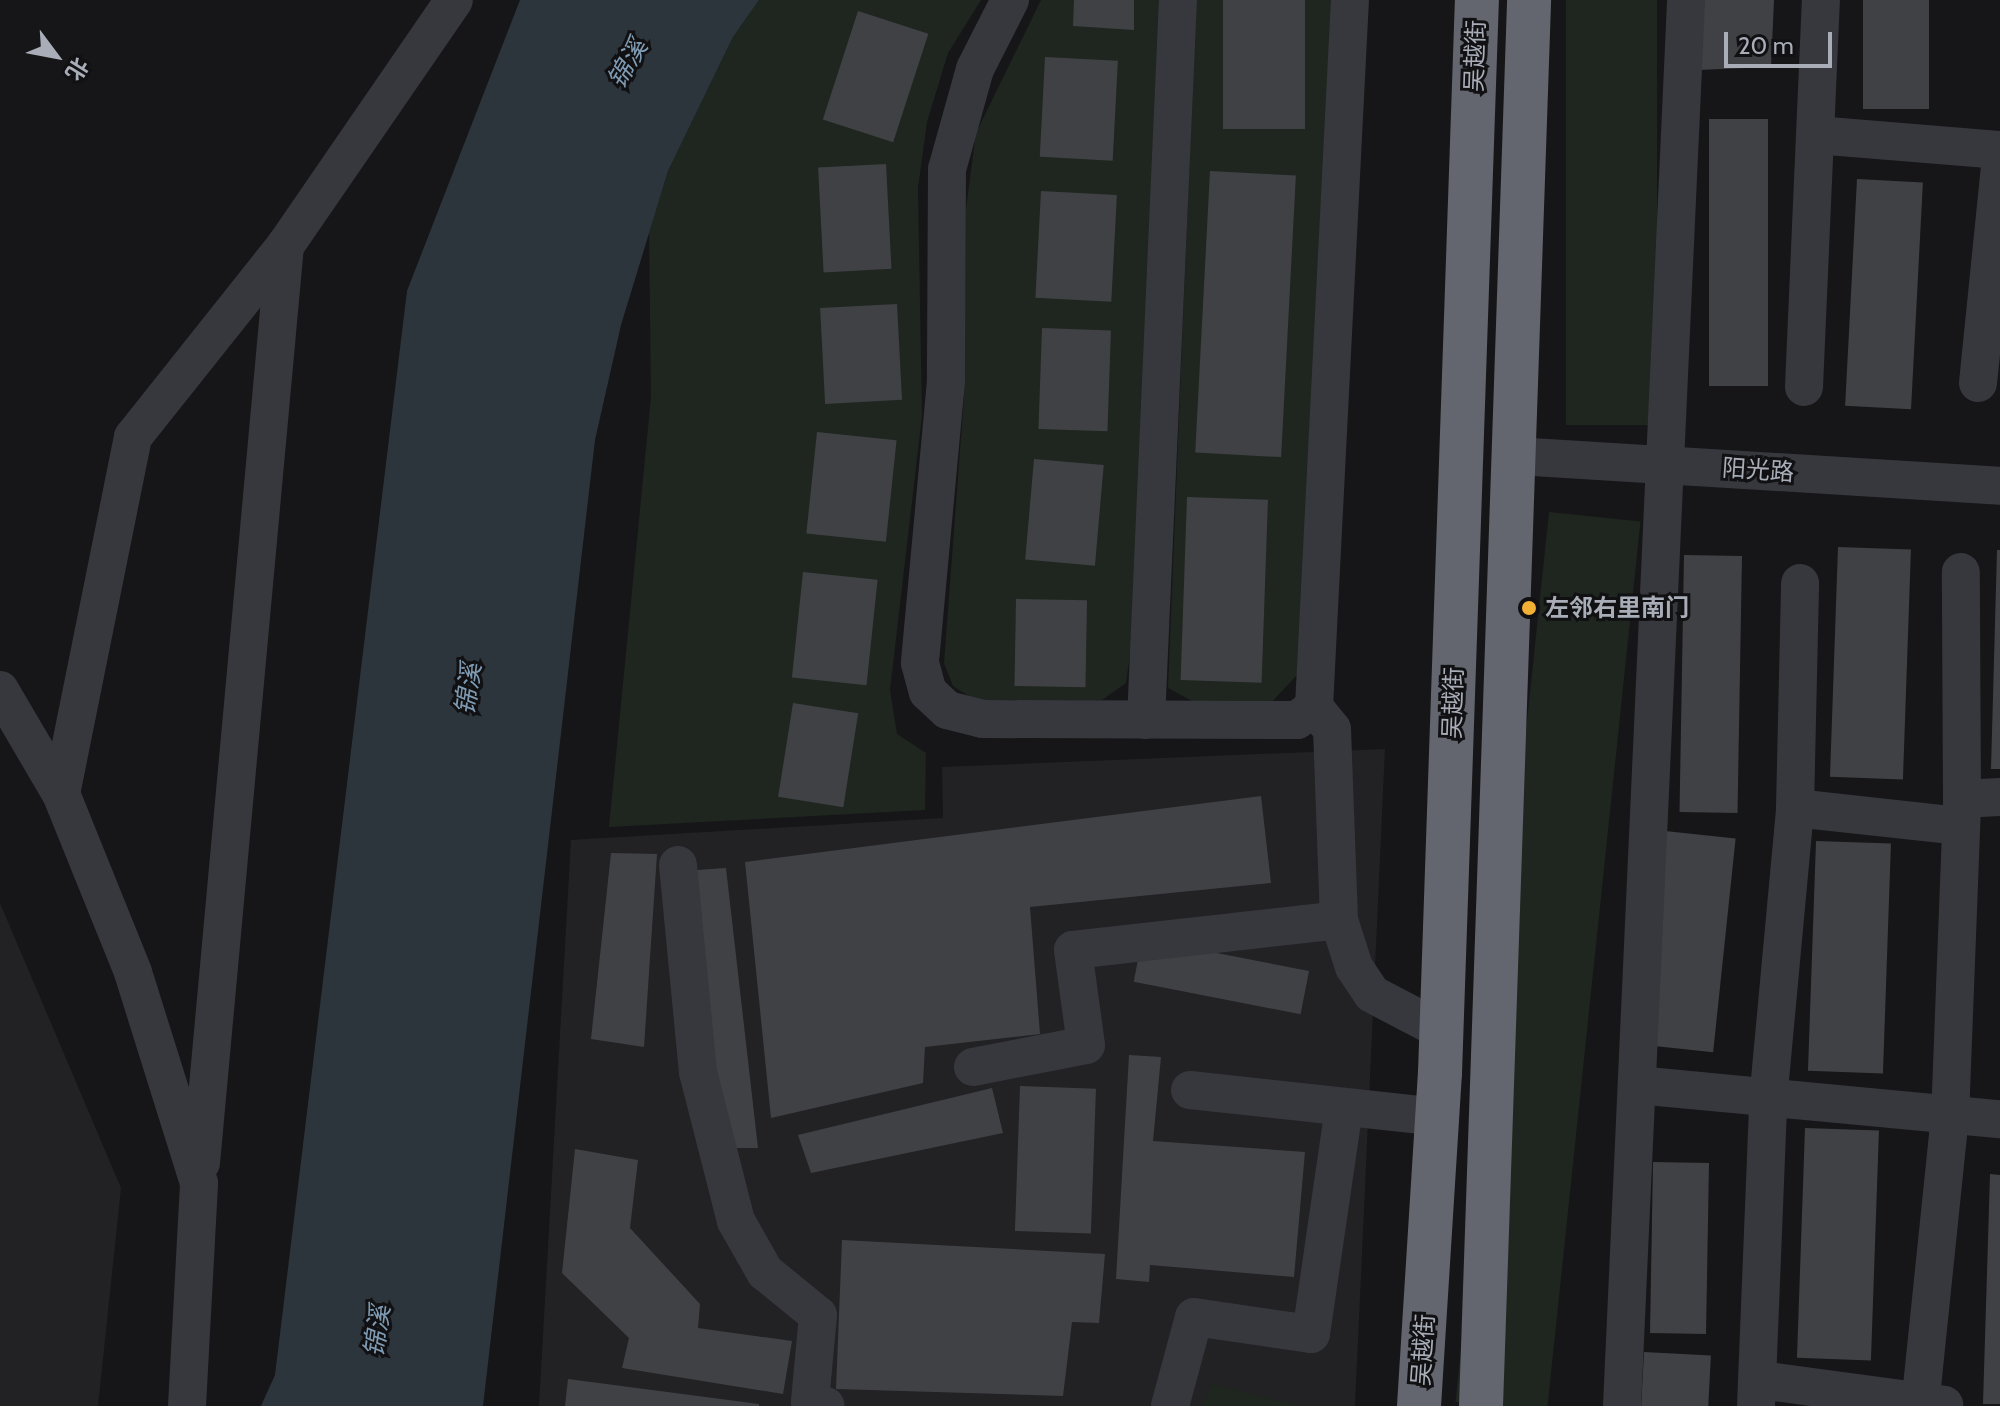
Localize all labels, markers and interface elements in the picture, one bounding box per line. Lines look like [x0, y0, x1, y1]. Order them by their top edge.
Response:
north arrow [16, 16, 96, 96]
scale bar [1728, 16, 1836, 66]
street label: 吴越街 [1459, 20, 1491, 92]
text: 20 m [1738, 31, 1794, 60]
water label: 锦溪 [601, 34, 655, 94]
text: 北 [59, 52, 94, 85]
street label: 阳光路 [1721, 453, 1795, 487]
place label: 左邻右里南门 [1545, 594, 1689, 622]
marker: 左邻右里南门 [1520, 599, 1538, 617]
water label: 锦溪 [450, 661, 488, 717]
street label: 吴越街 [1437, 667, 1469, 739]
water label: 锦溪 [359, 1303, 397, 1359]
street label: 吴越街 [1406, 1313, 1440, 1387]

